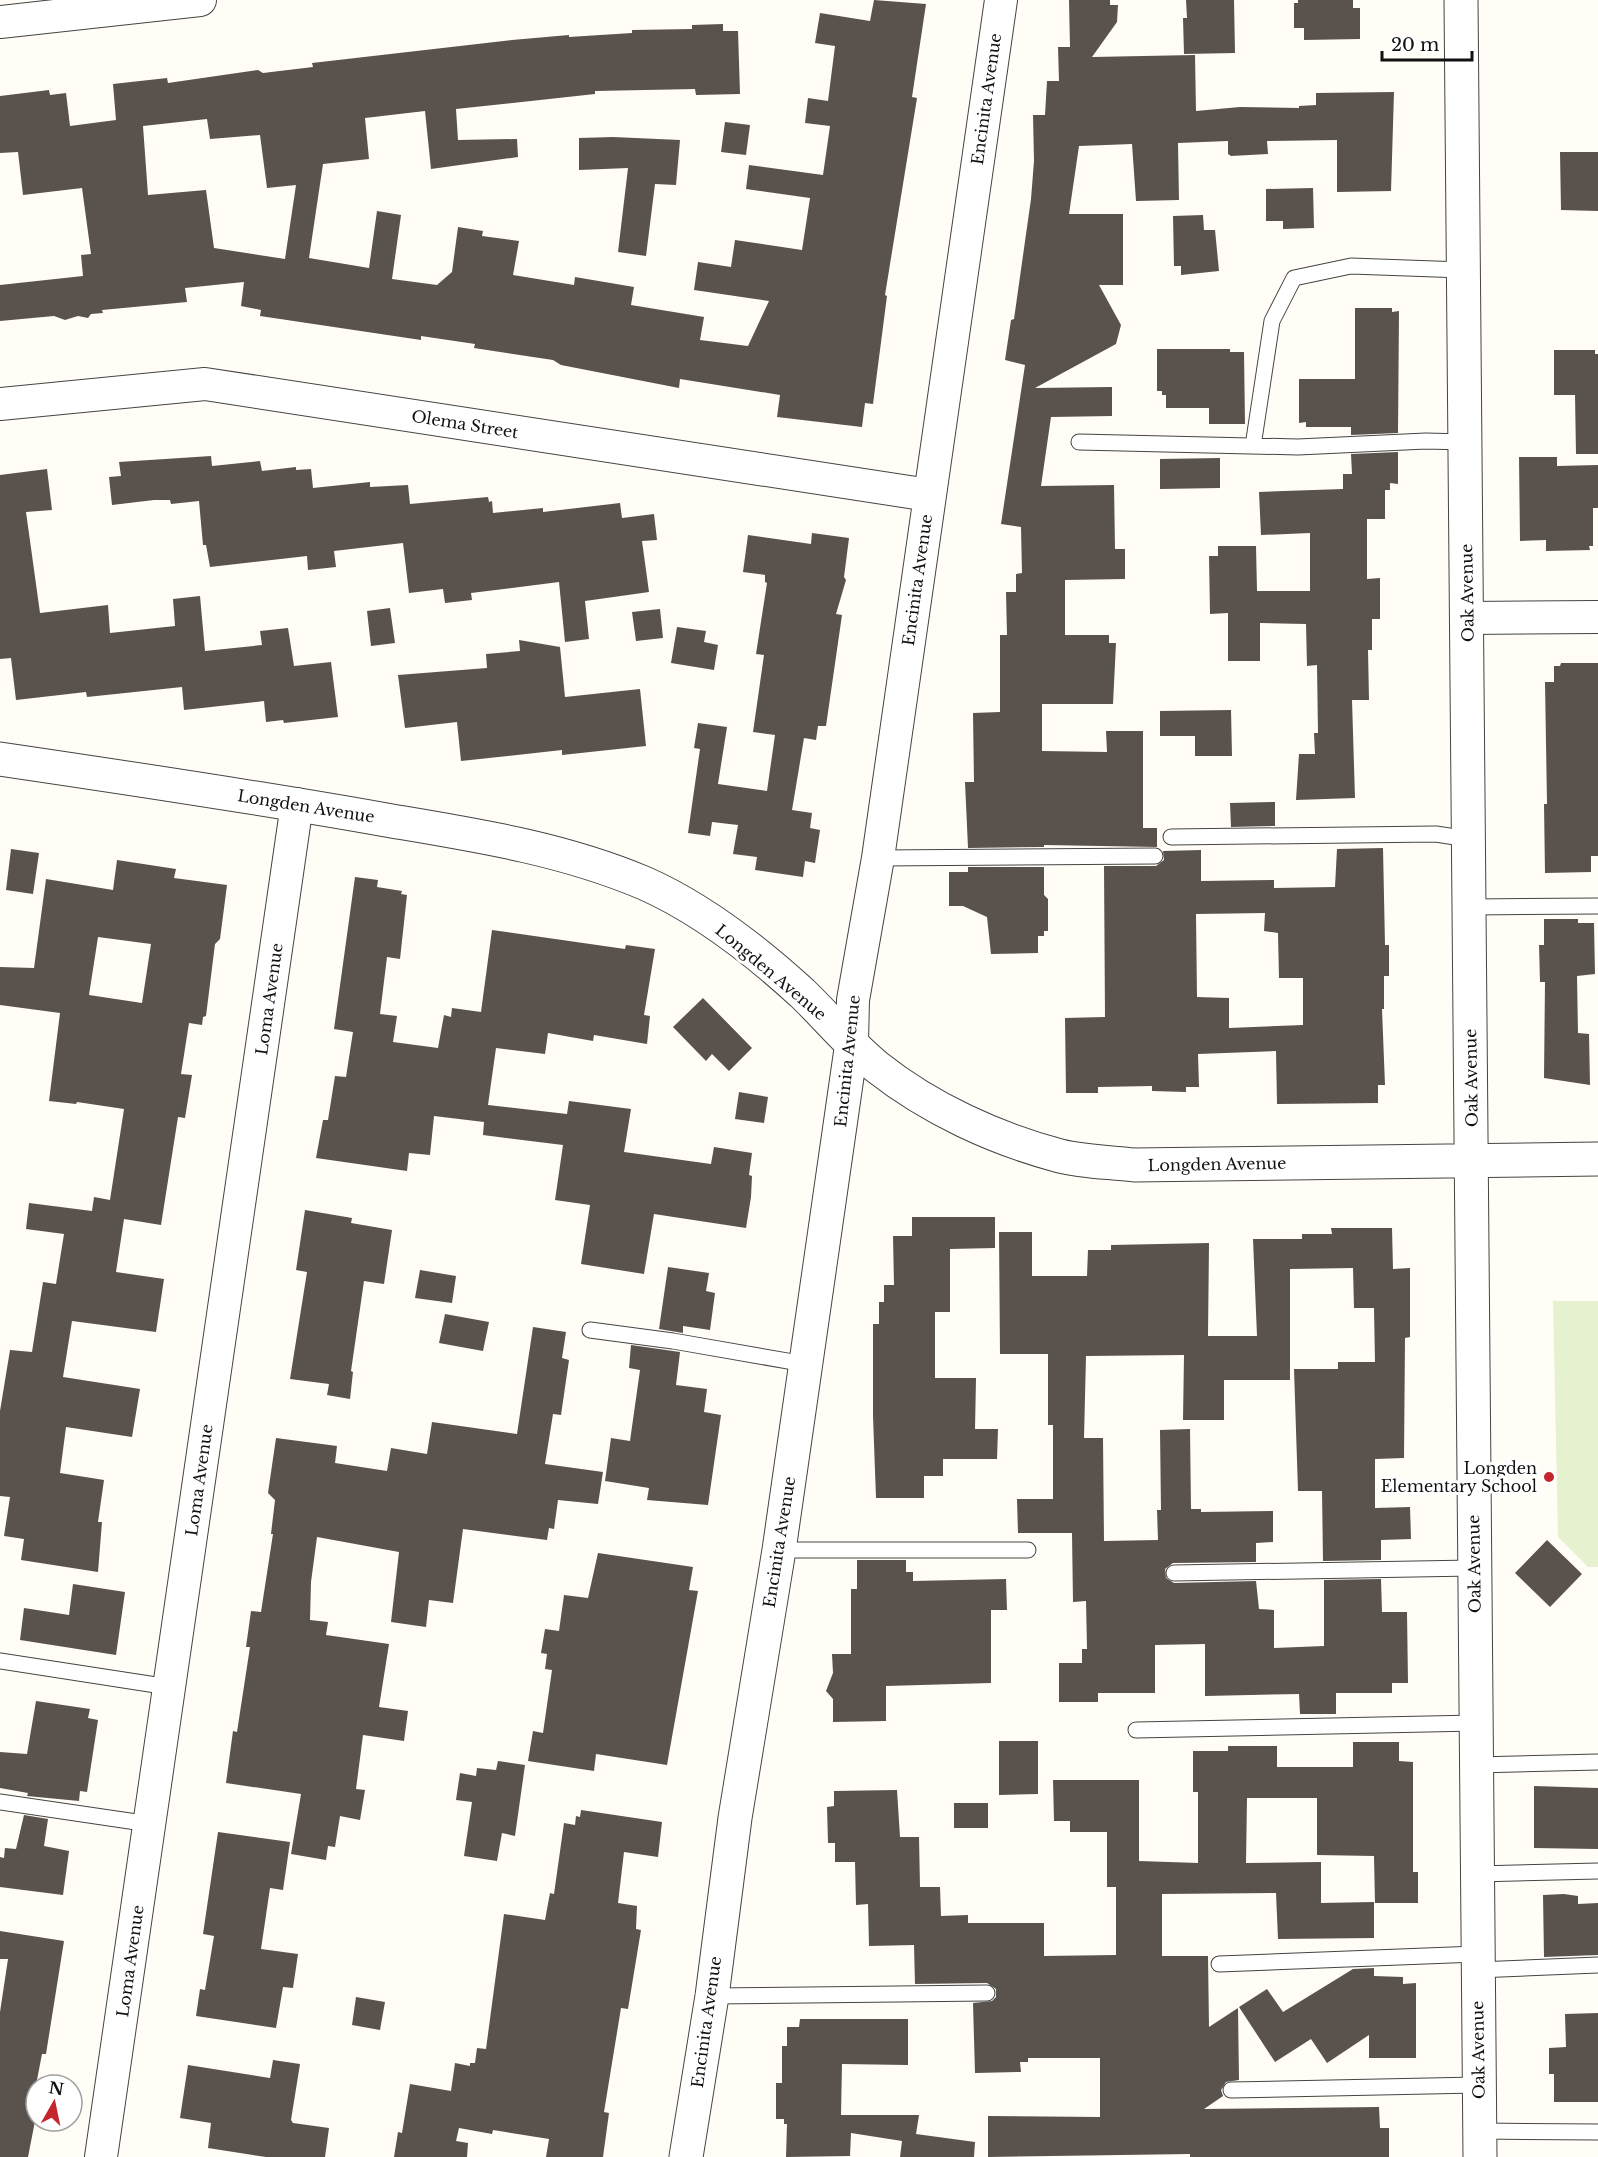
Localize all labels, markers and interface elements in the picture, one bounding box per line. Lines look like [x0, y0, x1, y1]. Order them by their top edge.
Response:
scale bar [1382, 24, 1472, 62]
street label: Encinita Avenue [967, 32, 1005, 166]
text: 20 m [1391, 34, 1439, 56]
street label: Olema Street [410, 406, 520, 442]
street label: Encinita Avenue [898, 513, 936, 647]
street label: Oak Avenue [1456, 544, 1478, 642]
street label: Longden Avenue [236, 785, 376, 827]
street label: Longden Avenue [712, 920, 830, 1024]
street label: Loma Avenue [251, 942, 287, 1056]
street label: Encinita Avenue [830, 994, 864, 1128]
street label: Oak Avenue [1460, 1029, 1482, 1127]
street label: Longden Avenue [1148, 1153, 1286, 1175]
street label: Loma Avenue [181, 1423, 217, 1537]
place label: Longden Elementary School [1381, 1458, 1537, 1496]
marker: Longden Elementary School [1542, 1470, 1556, 1484]
street label: Encinita Avenue [759, 1475, 799, 1609]
street label: Oak Avenue [1463, 1515, 1485, 1613]
street label: Loma Avenue [112, 1904, 148, 2018]
street label: Encinita Avenue [687, 1955, 725, 2089]
street label: Oak Avenue [1467, 2001, 1489, 2099]
north arrow [24, 2073, 84, 2133]
text: N [47, 2077, 65, 2099]

